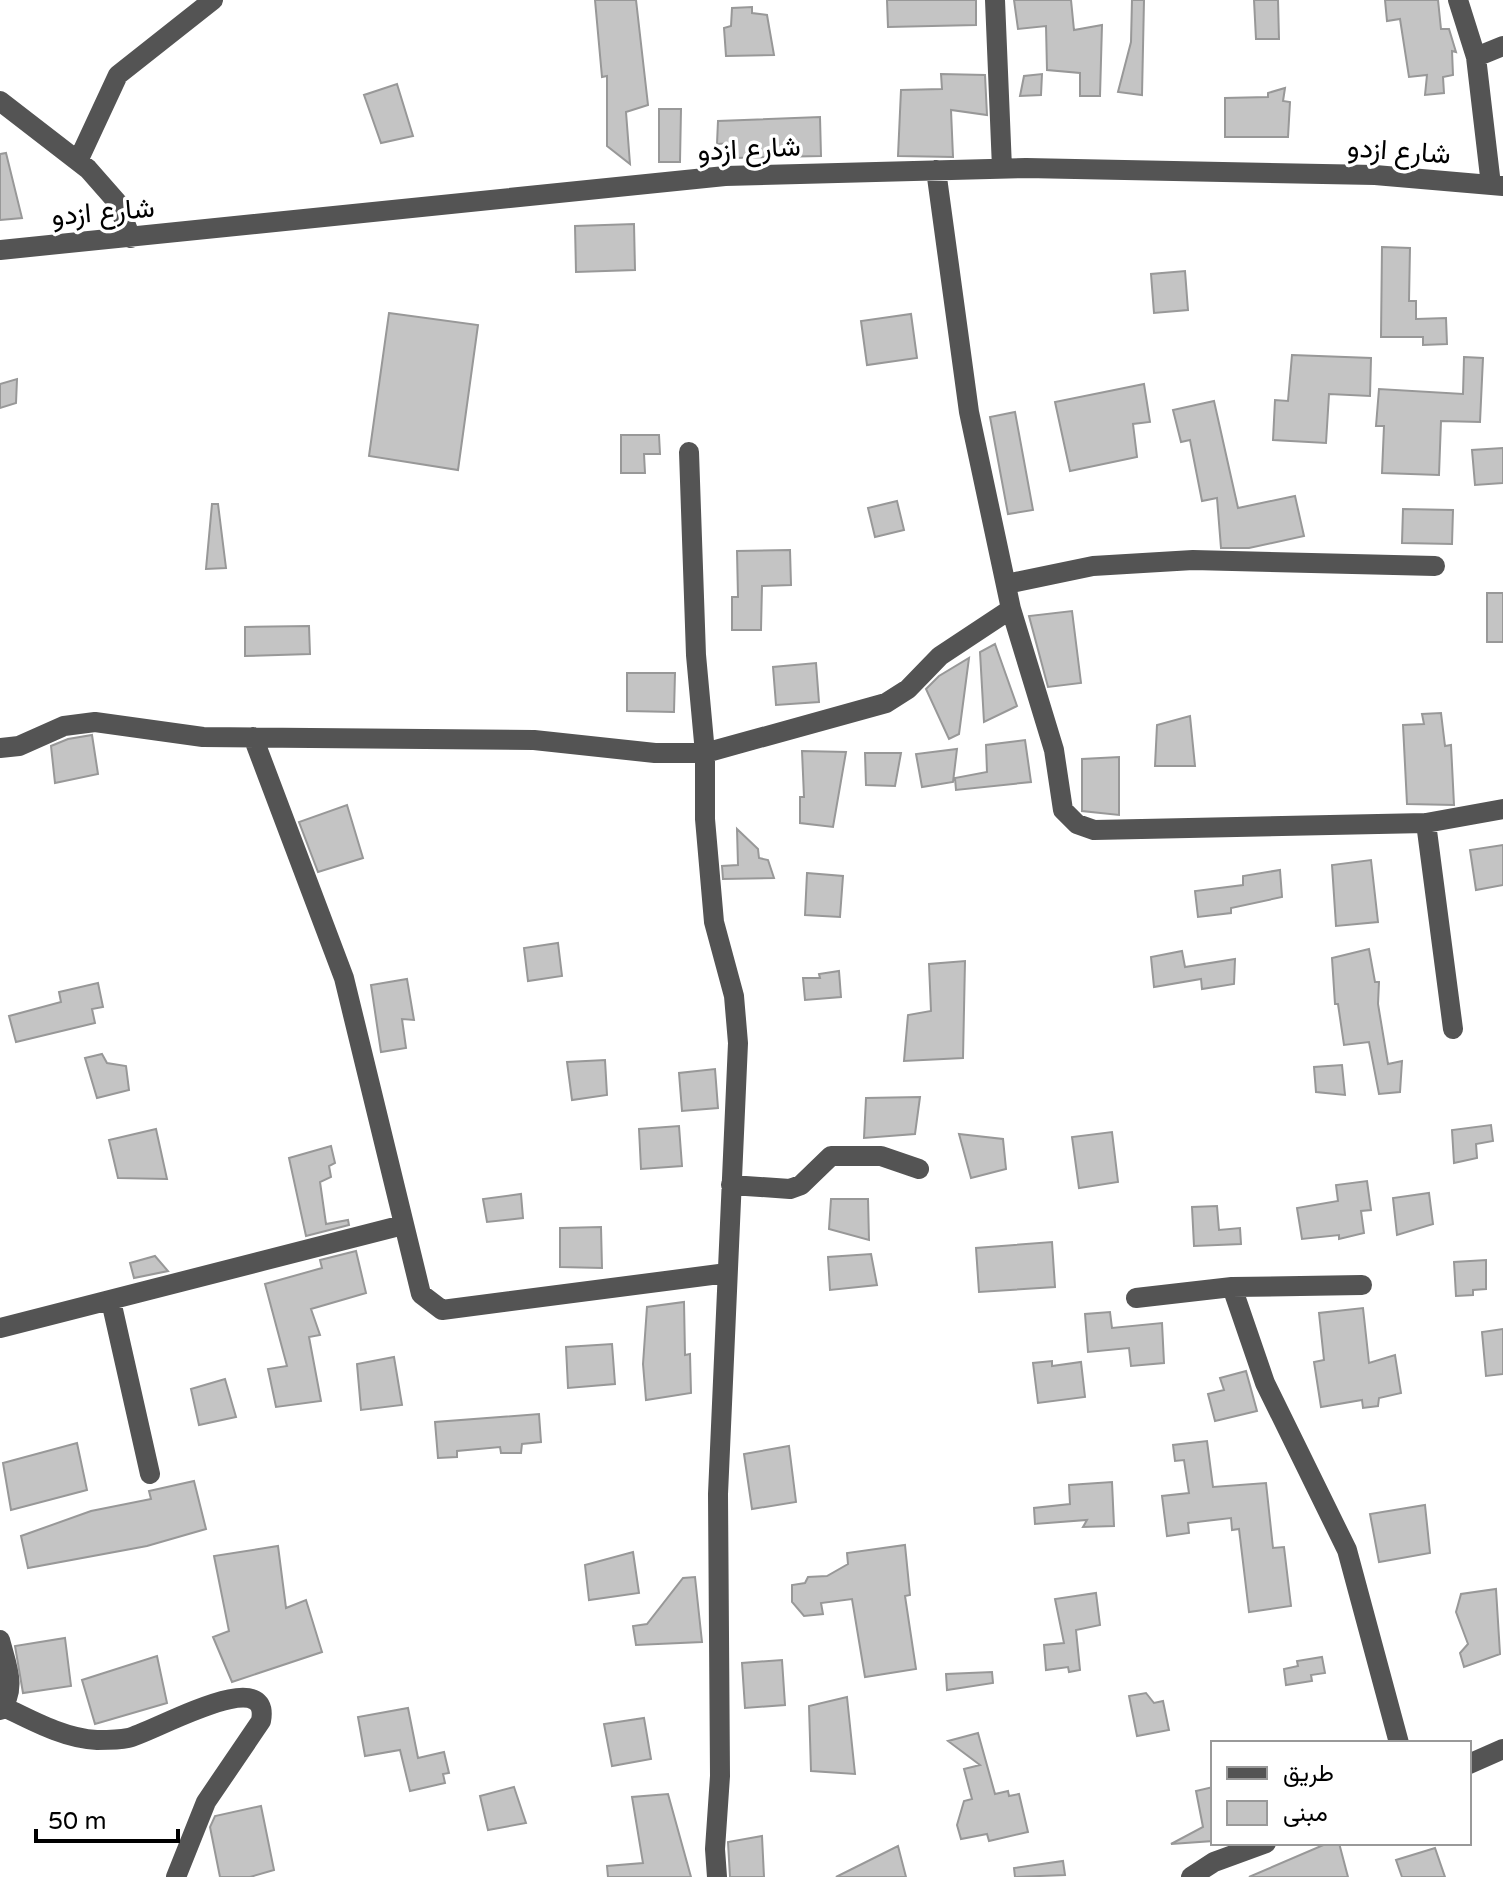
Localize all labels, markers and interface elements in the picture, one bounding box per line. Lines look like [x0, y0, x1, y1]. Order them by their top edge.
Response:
street label: شارع ازدو [697, 129, 802, 170]
street label: شارع ازدو [1346, 130, 1452, 173]
street label: شارع ازدو [50, 191, 156, 234]
legend [1211, 1741, 1471, 1845]
text: طريق [1283, 1759, 1334, 1788]
scale bar [36, 1793, 178, 1843]
text: مبنى [1283, 1799, 1328, 1828]
text: 50 m [48, 1807, 106, 1836]

